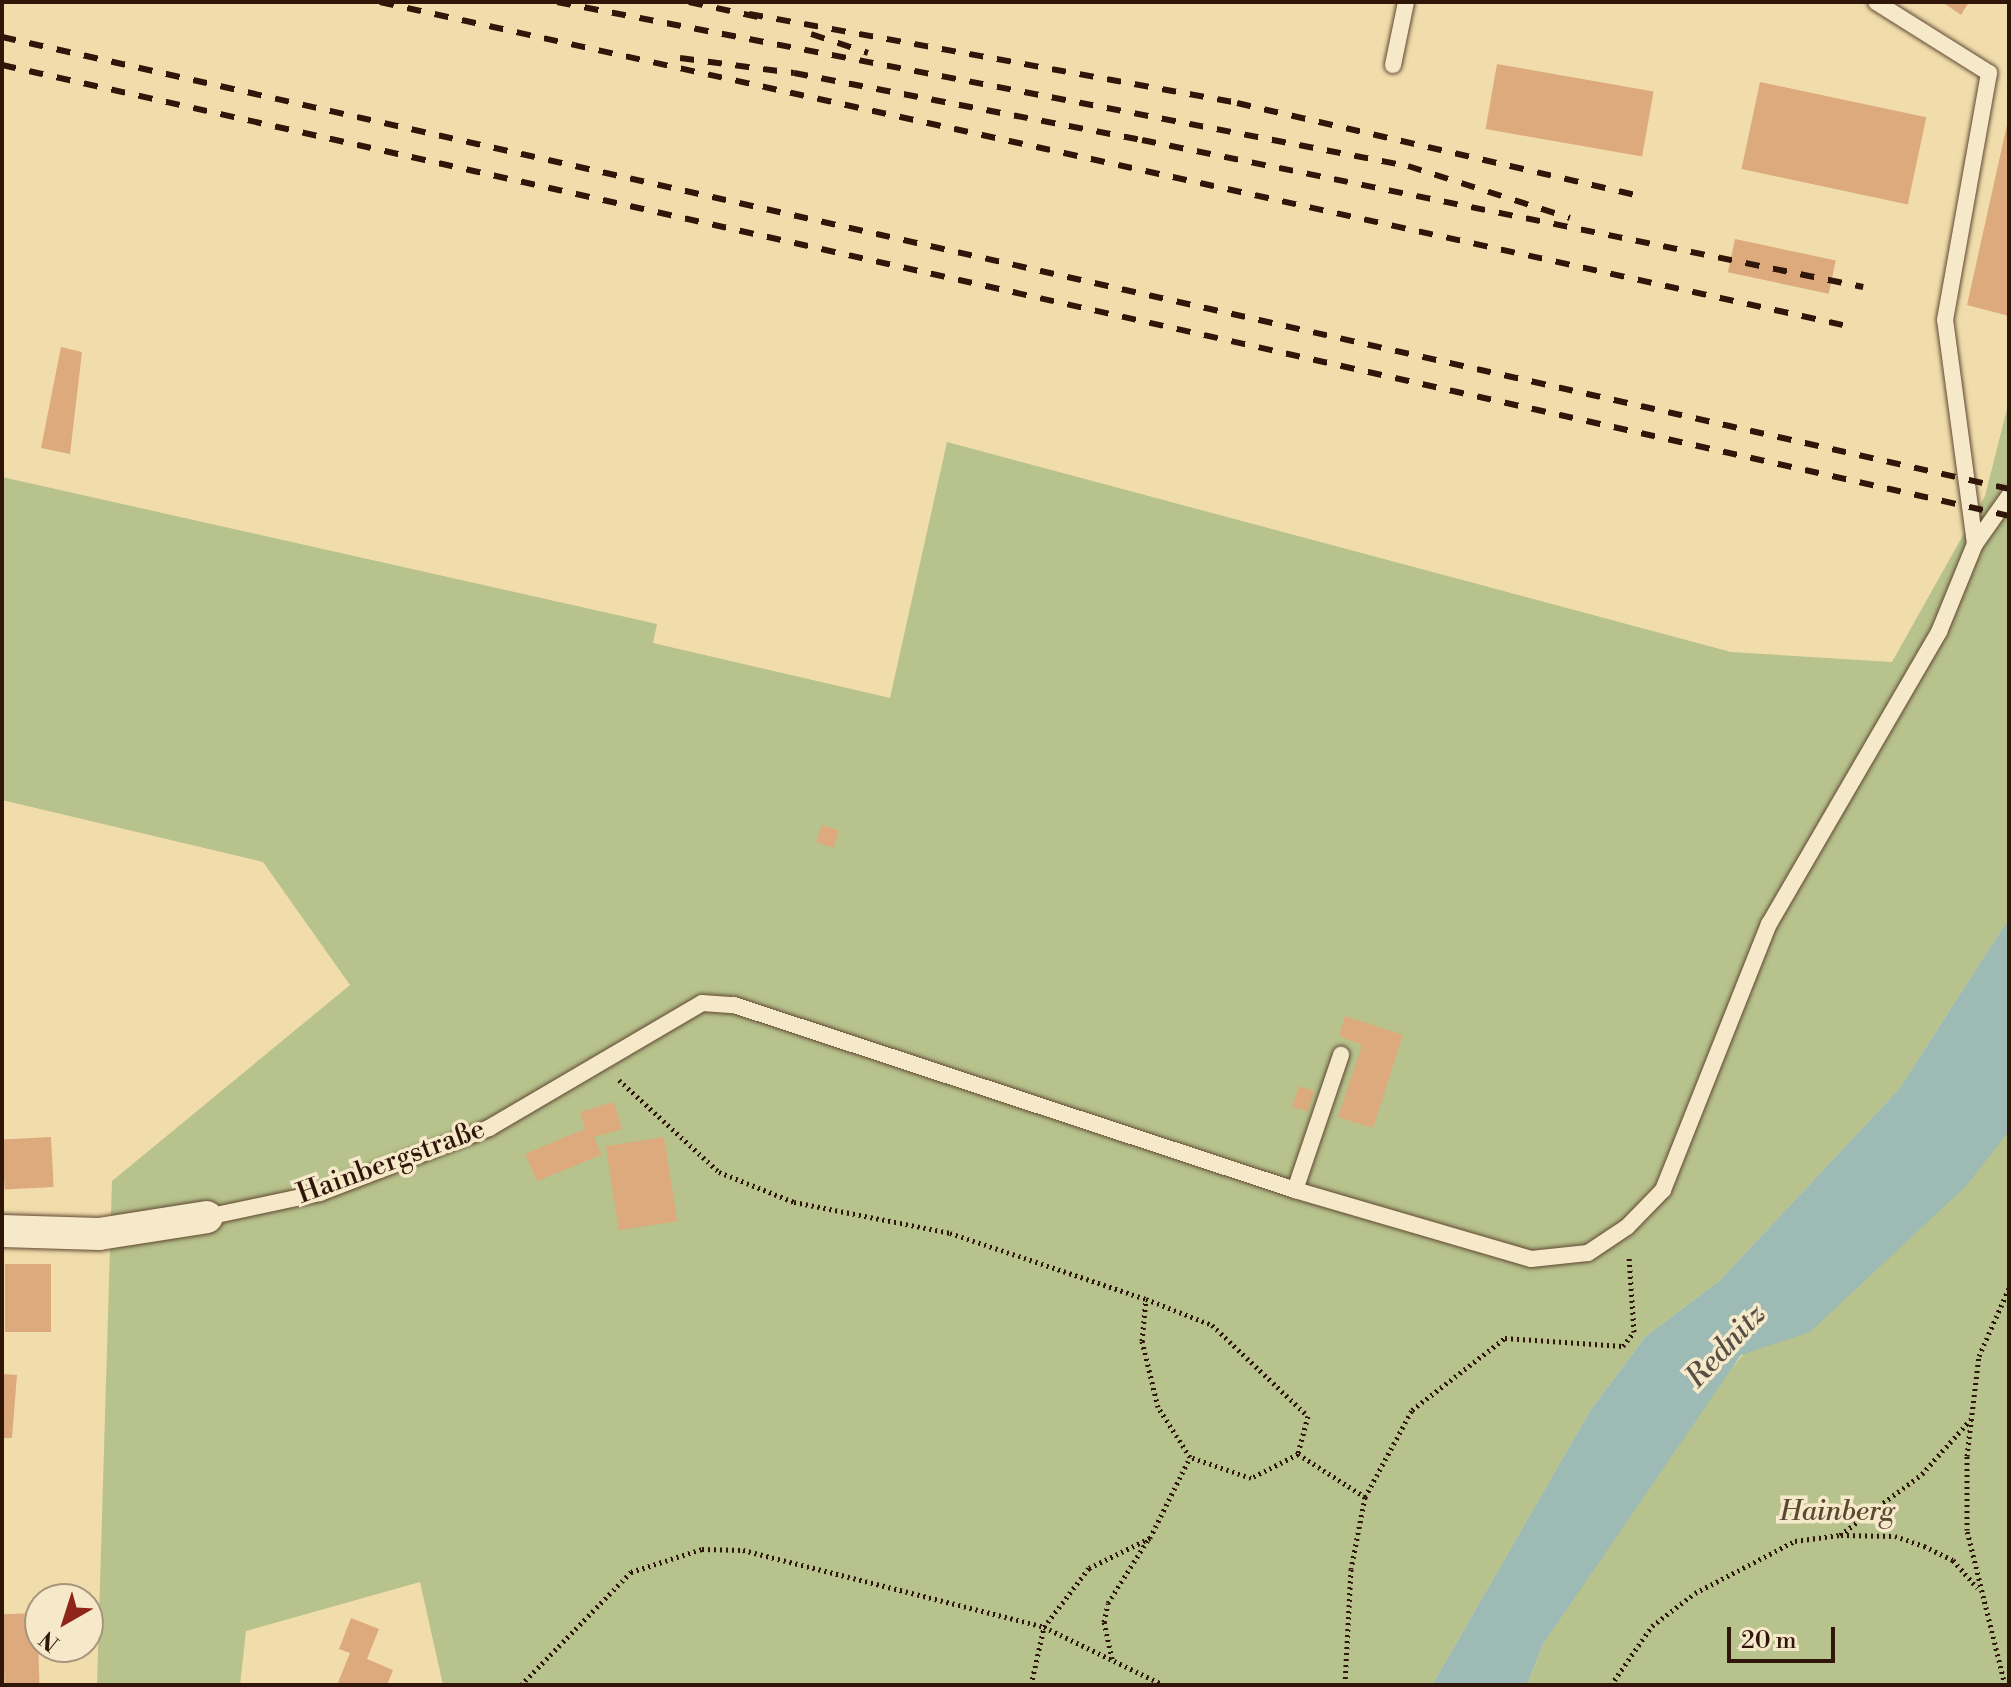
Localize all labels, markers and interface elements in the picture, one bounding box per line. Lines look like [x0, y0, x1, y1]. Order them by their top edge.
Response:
street label: Hainbergstraße [293, 1112, 489, 1212]
water label: Rednitz [1678, 1296, 1774, 1396]
park label: Hainberg [1779, 1495, 1895, 1529]
north arrow [24, 1583, 104, 1663]
scale bar [1731, 1611, 1839, 1661]
text: N [35, 1625, 65, 1656]
text: 20 m [1741, 1626, 1797, 1656]

